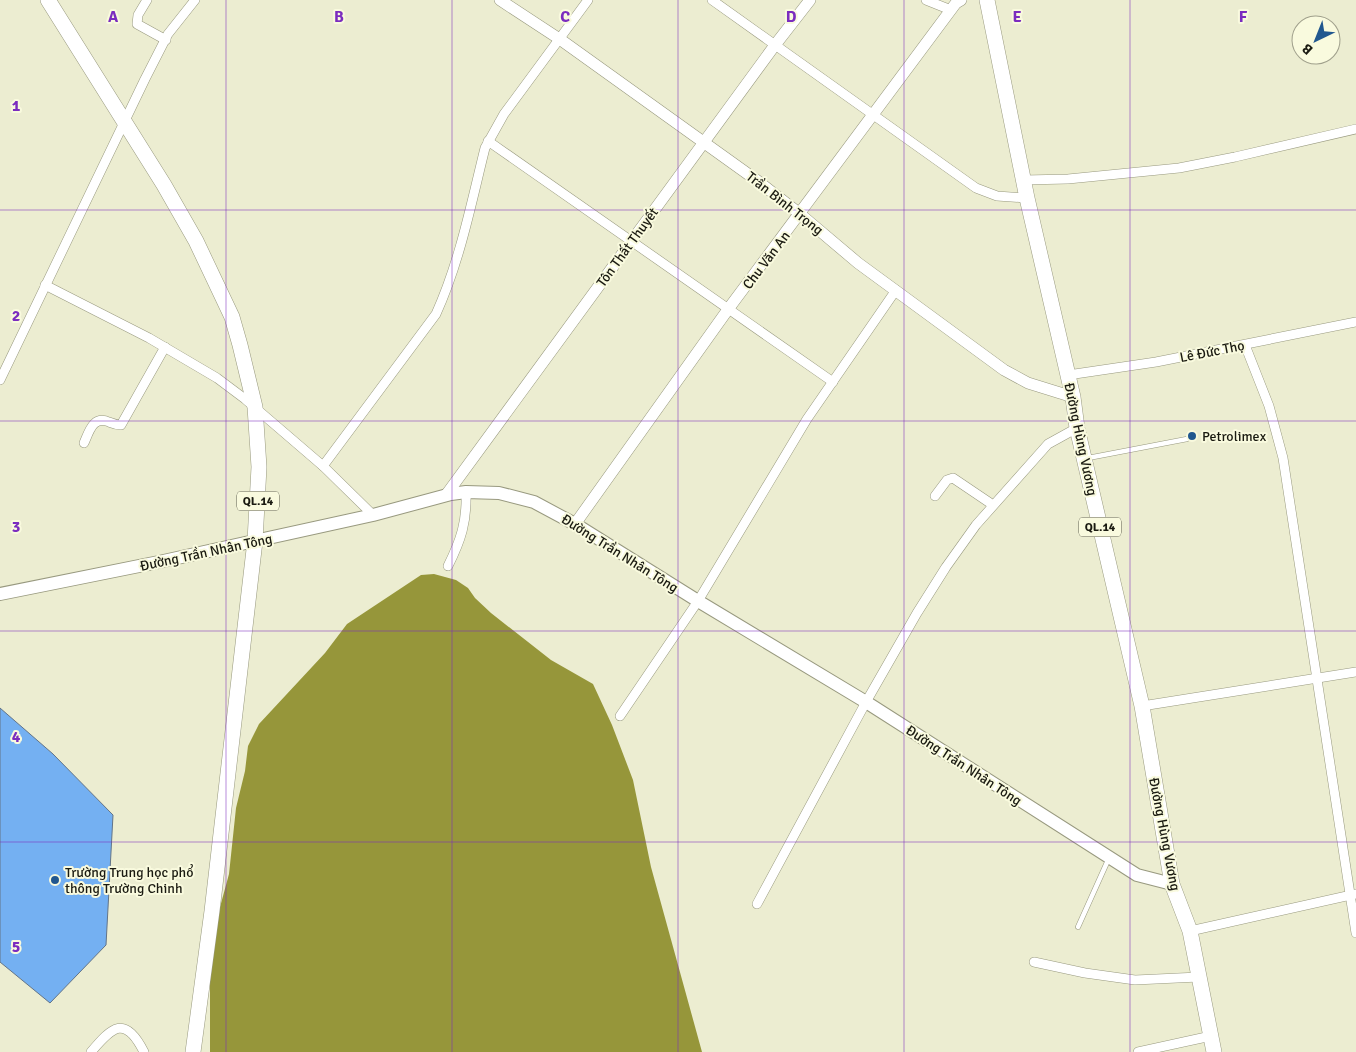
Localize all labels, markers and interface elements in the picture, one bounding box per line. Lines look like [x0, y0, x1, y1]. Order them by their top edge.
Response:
text: A [108, 7, 119, 27]
text: B [334, 7, 344, 27]
text: C [560, 7, 570, 27]
text: D [786, 7, 797, 27]
text: E [1012, 7, 1022, 27]
text: F [1239, 7, 1248, 27]
north arrow [1291, 15, 1341, 65]
text: B [1298, 40, 1316, 58]
text: 1 [12, 96, 21, 116]
street label: Trần Bình Trọng [743, 168, 827, 239]
street label: Tôn Thất Thuyết [593, 204, 662, 290]
street label: Chu Văn An [739, 228, 794, 293]
text: 2 [12, 306, 20, 326]
street label: Lê Đức Thọ [1178, 337, 1246, 366]
street label: Đường Hùng Vương [1060, 381, 1101, 497]
place label: Petrolimex [1202, 428, 1267, 445]
marker: Petrolimex [1186, 430, 1198, 442]
road number: QL.14 [237, 492, 279, 511]
street label: Đường Trần Nhân Tông [558, 510, 681, 596]
text: 3 [12, 517, 20, 537]
road number: QL.14 [1079, 518, 1121, 536]
street label: Đường Trần Nhân Tông [138, 530, 274, 575]
street label: Đường Trần Nhân Tông [903, 722, 1025, 809]
text: 4 [12, 727, 21, 747]
street label: Đường Hùng Vương [1145, 776, 1184, 892]
place label: Trường Trung học phổ thông Trường Chinh [65, 864, 194, 897]
marker: Trường Trung học phổ thông Trường Chinh [49, 874, 61, 886]
text: 5 [12, 937, 20, 957]

